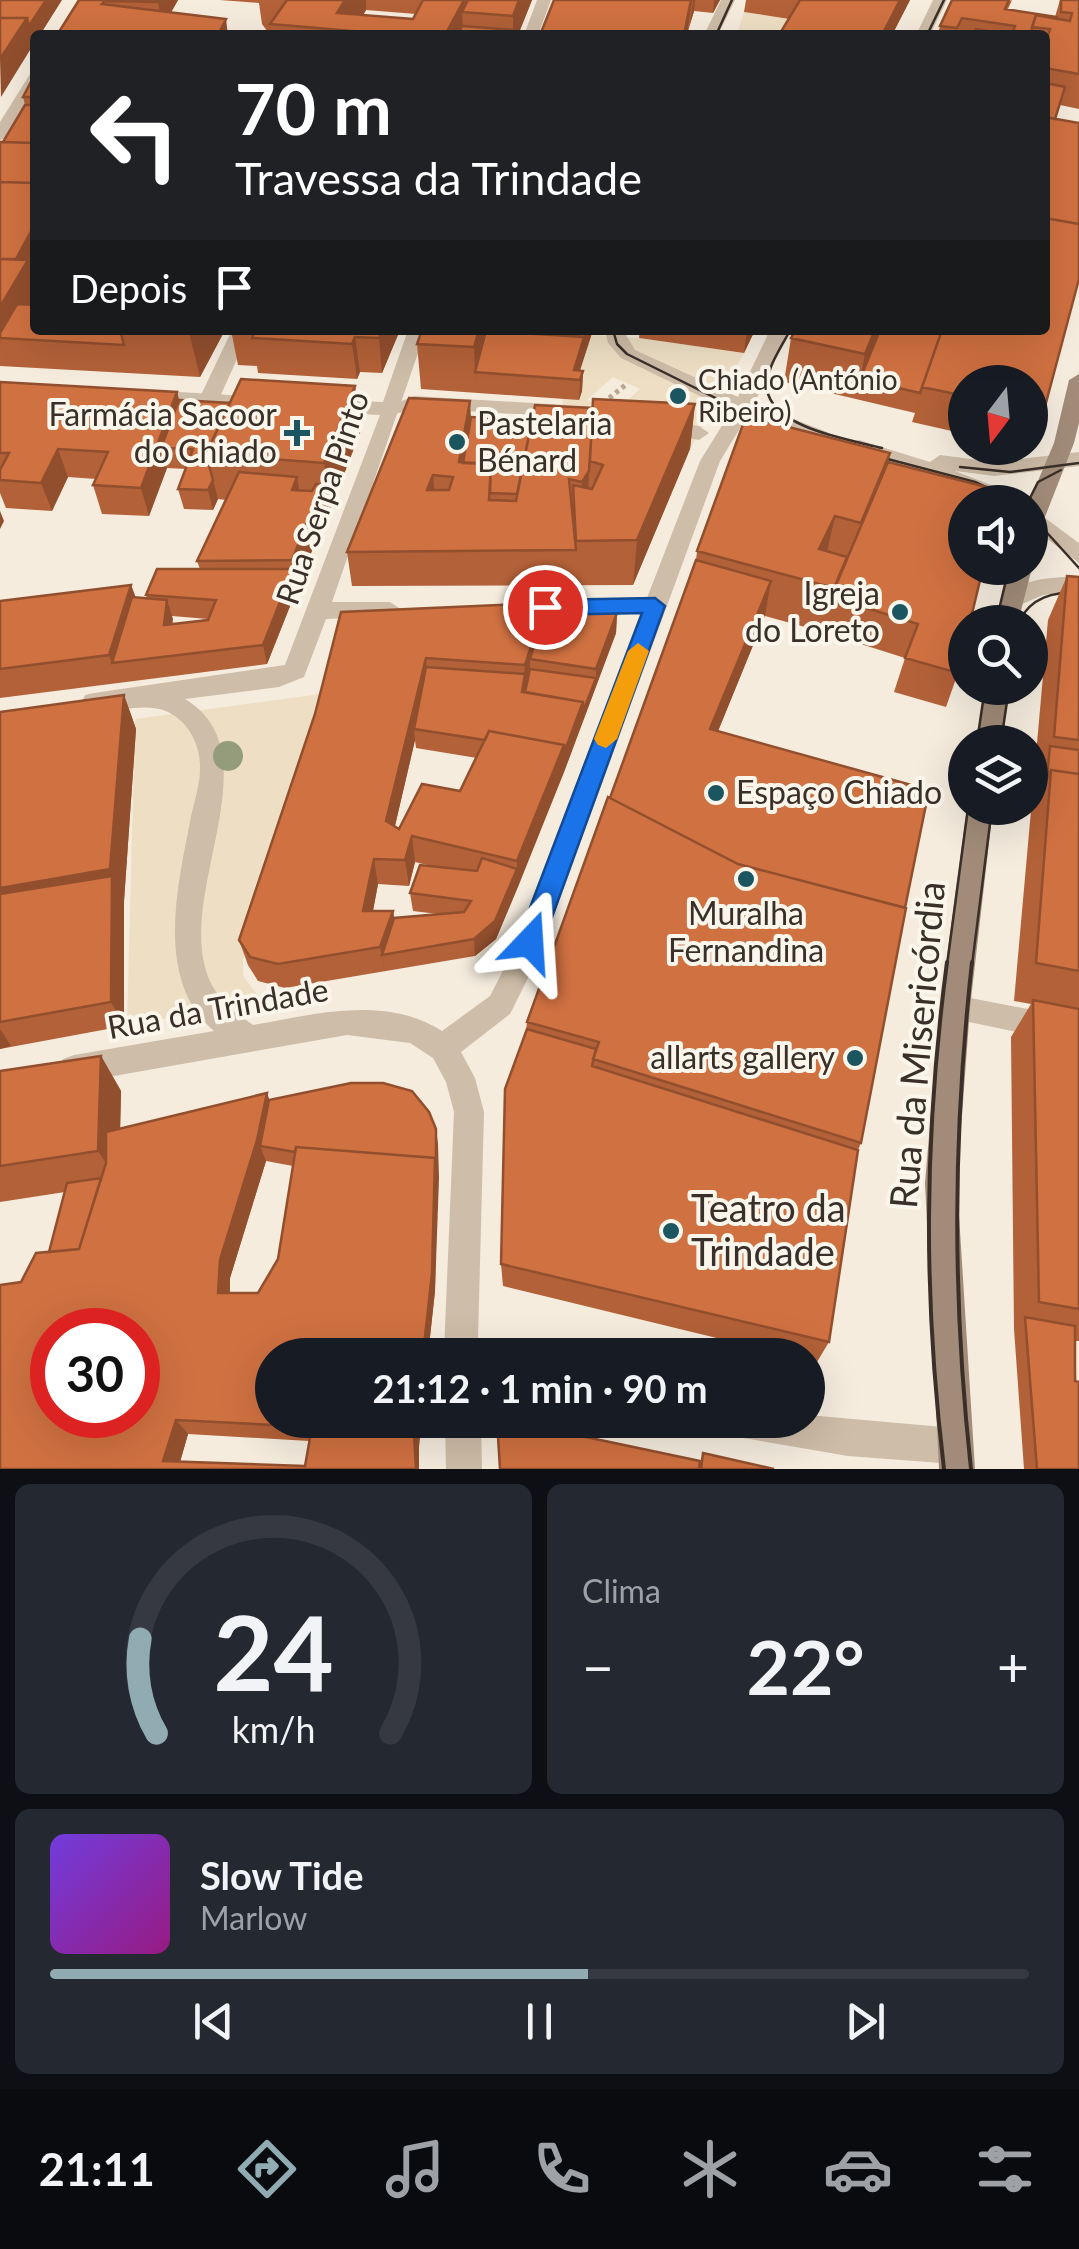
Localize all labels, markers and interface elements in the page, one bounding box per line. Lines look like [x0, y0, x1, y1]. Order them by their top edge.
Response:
text: 70 m [235, 66, 392, 150]
icon: left [70, 70, 200, 200]
text: Travessa da Trindade [235, 151, 642, 205]
icon: arrive [207, 260, 262, 315]
text: Depois [70, 265, 187, 311]
place label: Chiado (António Ribeiro) [698, 362, 898, 428]
north arrow [948, 365, 1048, 465]
map controls [948, 365, 1048, 825]
marker: Chiado (António Ribeiro) [667, 385, 689, 407]
street label: Rua Serpa Pinto [267, 386, 376, 609]
place label: Farmácia Sacoor do Chiado [48, 394, 277, 470]
place label: Pastelaria Bénard [477, 403, 612, 479]
marker: Farmácia Sacoor do Chiado [286, 422, 308, 444]
marker: Pastelaria Bénard [446, 431, 468, 453]
button: sound [948, 485, 1048, 585]
pin [503, 565, 588, 650]
place label: Igreja do Loreto [745, 573, 880, 649]
icon: arrive [518, 580, 573, 635]
marker: Igreja do Loreto [889, 601, 911, 623]
button: search [948, 605, 1048, 705]
button: layers [948, 725, 1048, 825]
place label: Espaço Chiado [736, 772, 942, 811]
marker: Espaço Chiado [705, 782, 727, 804]
marker: Muralha Fernandina [735, 868, 757, 890]
street label: Rua da Misericórdia [879, 879, 953, 1210]
position arrow [478, 890, 582, 994]
place label: Muralha Fernandina [668, 893, 824, 969]
street label: Rua da Trindade [104, 969, 331, 1046]
place label: allarts gallery [650, 1037, 835, 1076]
marker: allarts gallery [844, 1047, 866, 1069]
place label: Teatro da Trindade [691, 1184, 846, 1274]
marker: Teatro da Trindade [660, 1220, 682, 1242]
speed limit sign: 30 [30, 1308, 160, 1438]
text: 21:12 · 1 min · 90 m [372, 1365, 708, 1411]
text: Clima [582, 1571, 661, 1610]
text: 24 [213, 1588, 334, 1713]
text: 22° [746, 1621, 865, 1711]
text: − [582, 1633, 614, 1699]
text: + [997, 1633, 1029, 1699]
text: km/h [232, 1708, 315, 1751]
text: Slow Tide [200, 1852, 363, 1898]
text: Marlow [200, 1898, 307, 1937]
icon: previous [186, 1994, 241, 2049]
icon: pause [512, 1994, 567, 2049]
icon: next [838, 1994, 893, 2049]
icon: directions [232, 2134, 302, 2204]
icon: music [380, 2134, 450, 2204]
icon: phone [527, 2134, 597, 2204]
icon: climate [675, 2134, 745, 2204]
icon: car [823, 2134, 893, 2204]
icon: filters [970, 2134, 1040, 2204]
text: 21:11 [39, 2142, 155, 2196]

